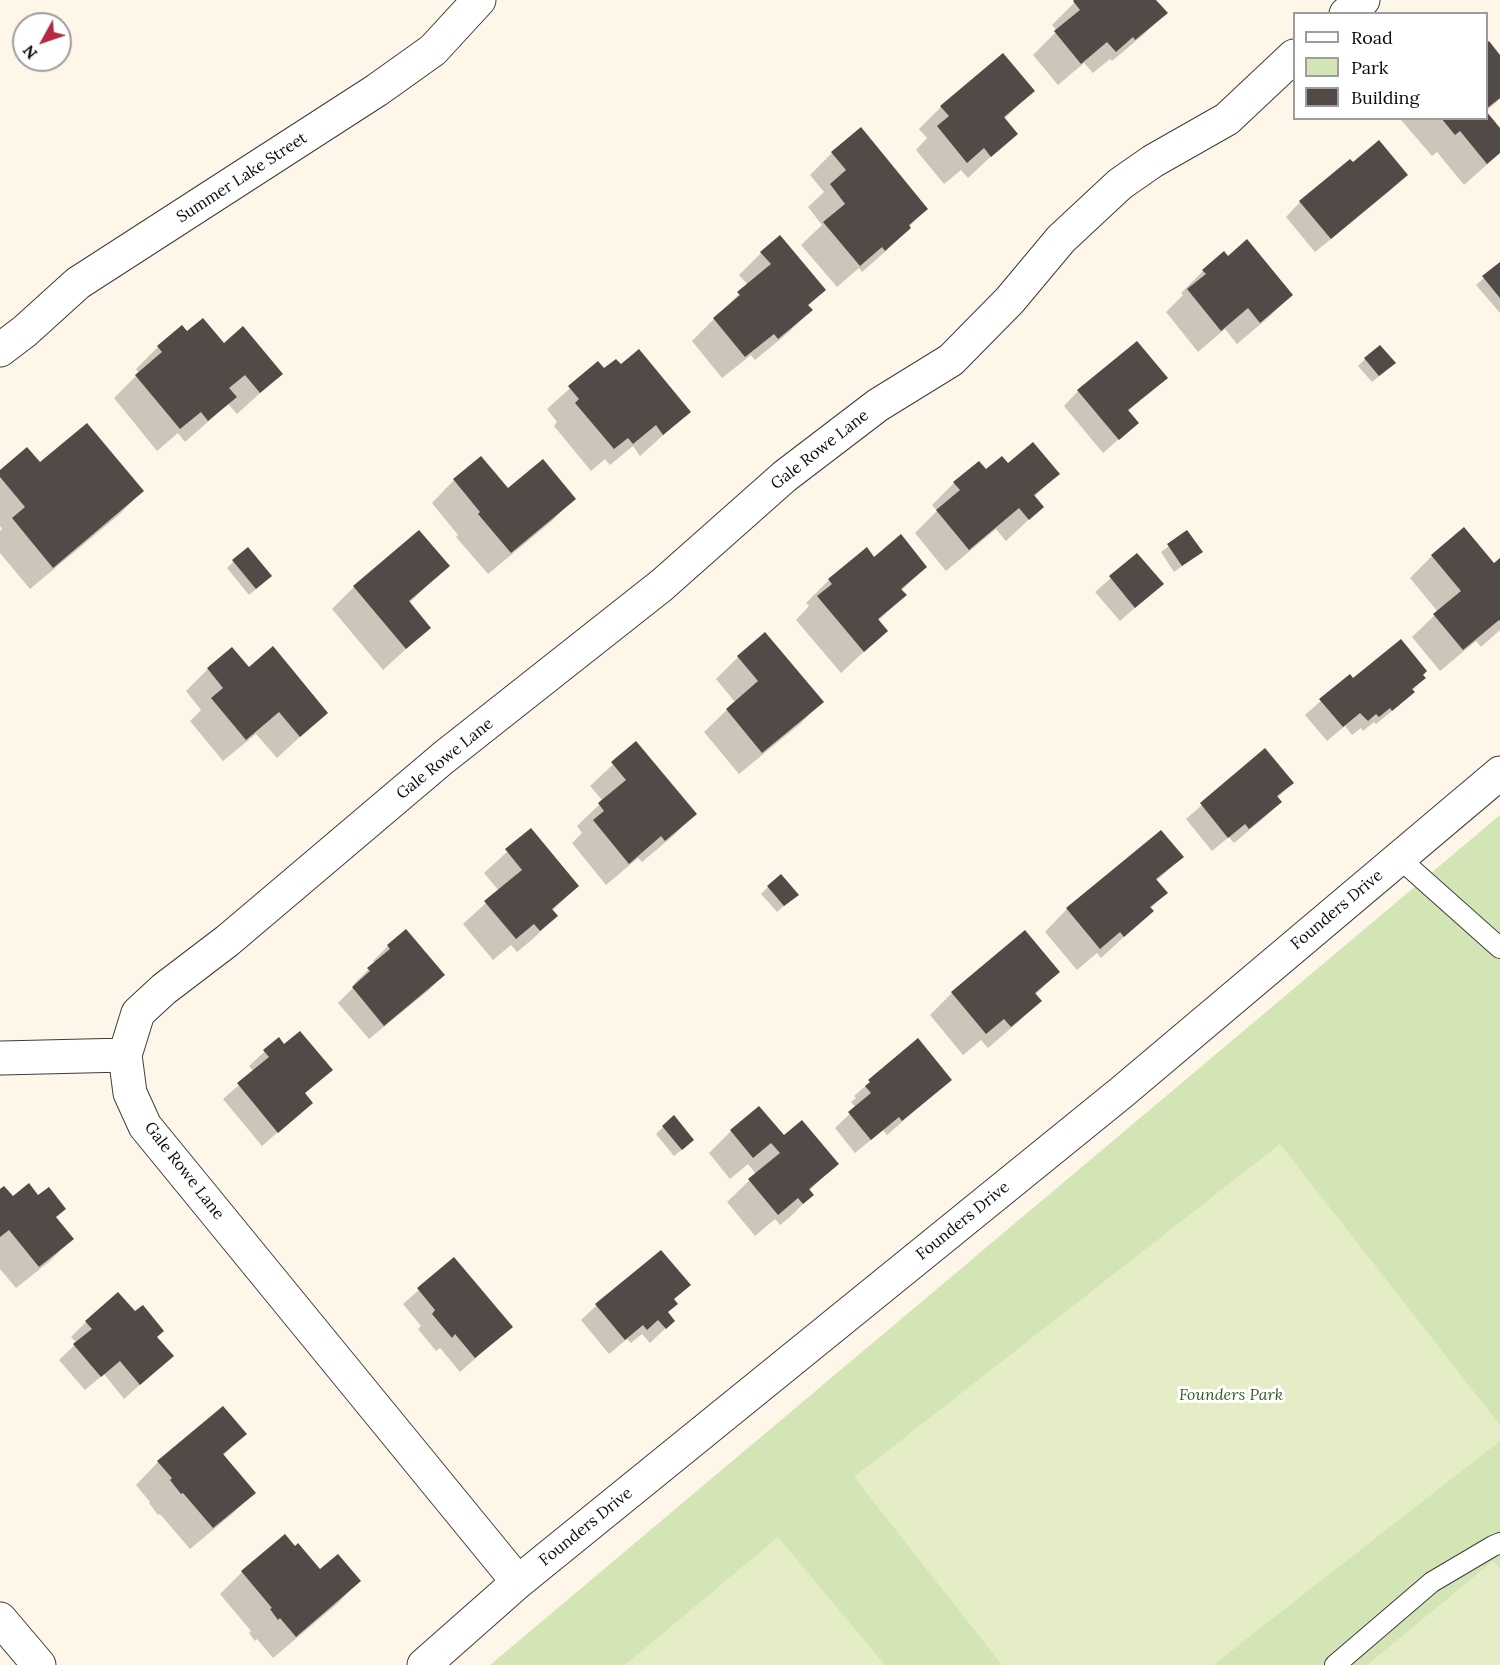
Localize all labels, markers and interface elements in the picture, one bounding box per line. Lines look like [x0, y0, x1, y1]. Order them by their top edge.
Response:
north arrow [12, 12, 72, 72]
legend [1293, 12, 1488, 120]
text: Road [1351, 26, 1393, 49]
text: N [18, 41, 41, 63]
text: Park [1351, 56, 1388, 79]
text: Building [1351, 86, 1419, 109]
street label: Summer Lake Street [173, 129, 311, 227]
street label: Gale Rowe Lane [767, 406, 873, 494]
street label: Gale Rowe Lane [393, 714, 497, 804]
street label: Founders Drive [1287, 866, 1387, 954]
street label: Gale Rowe Lane [140, 1118, 228, 1224]
street label: Founders Drive [913, 1178, 1013, 1264]
park label: Founders Park [1179, 1385, 1283, 1405]
street label: Founders Drive [536, 1484, 636, 1570]

